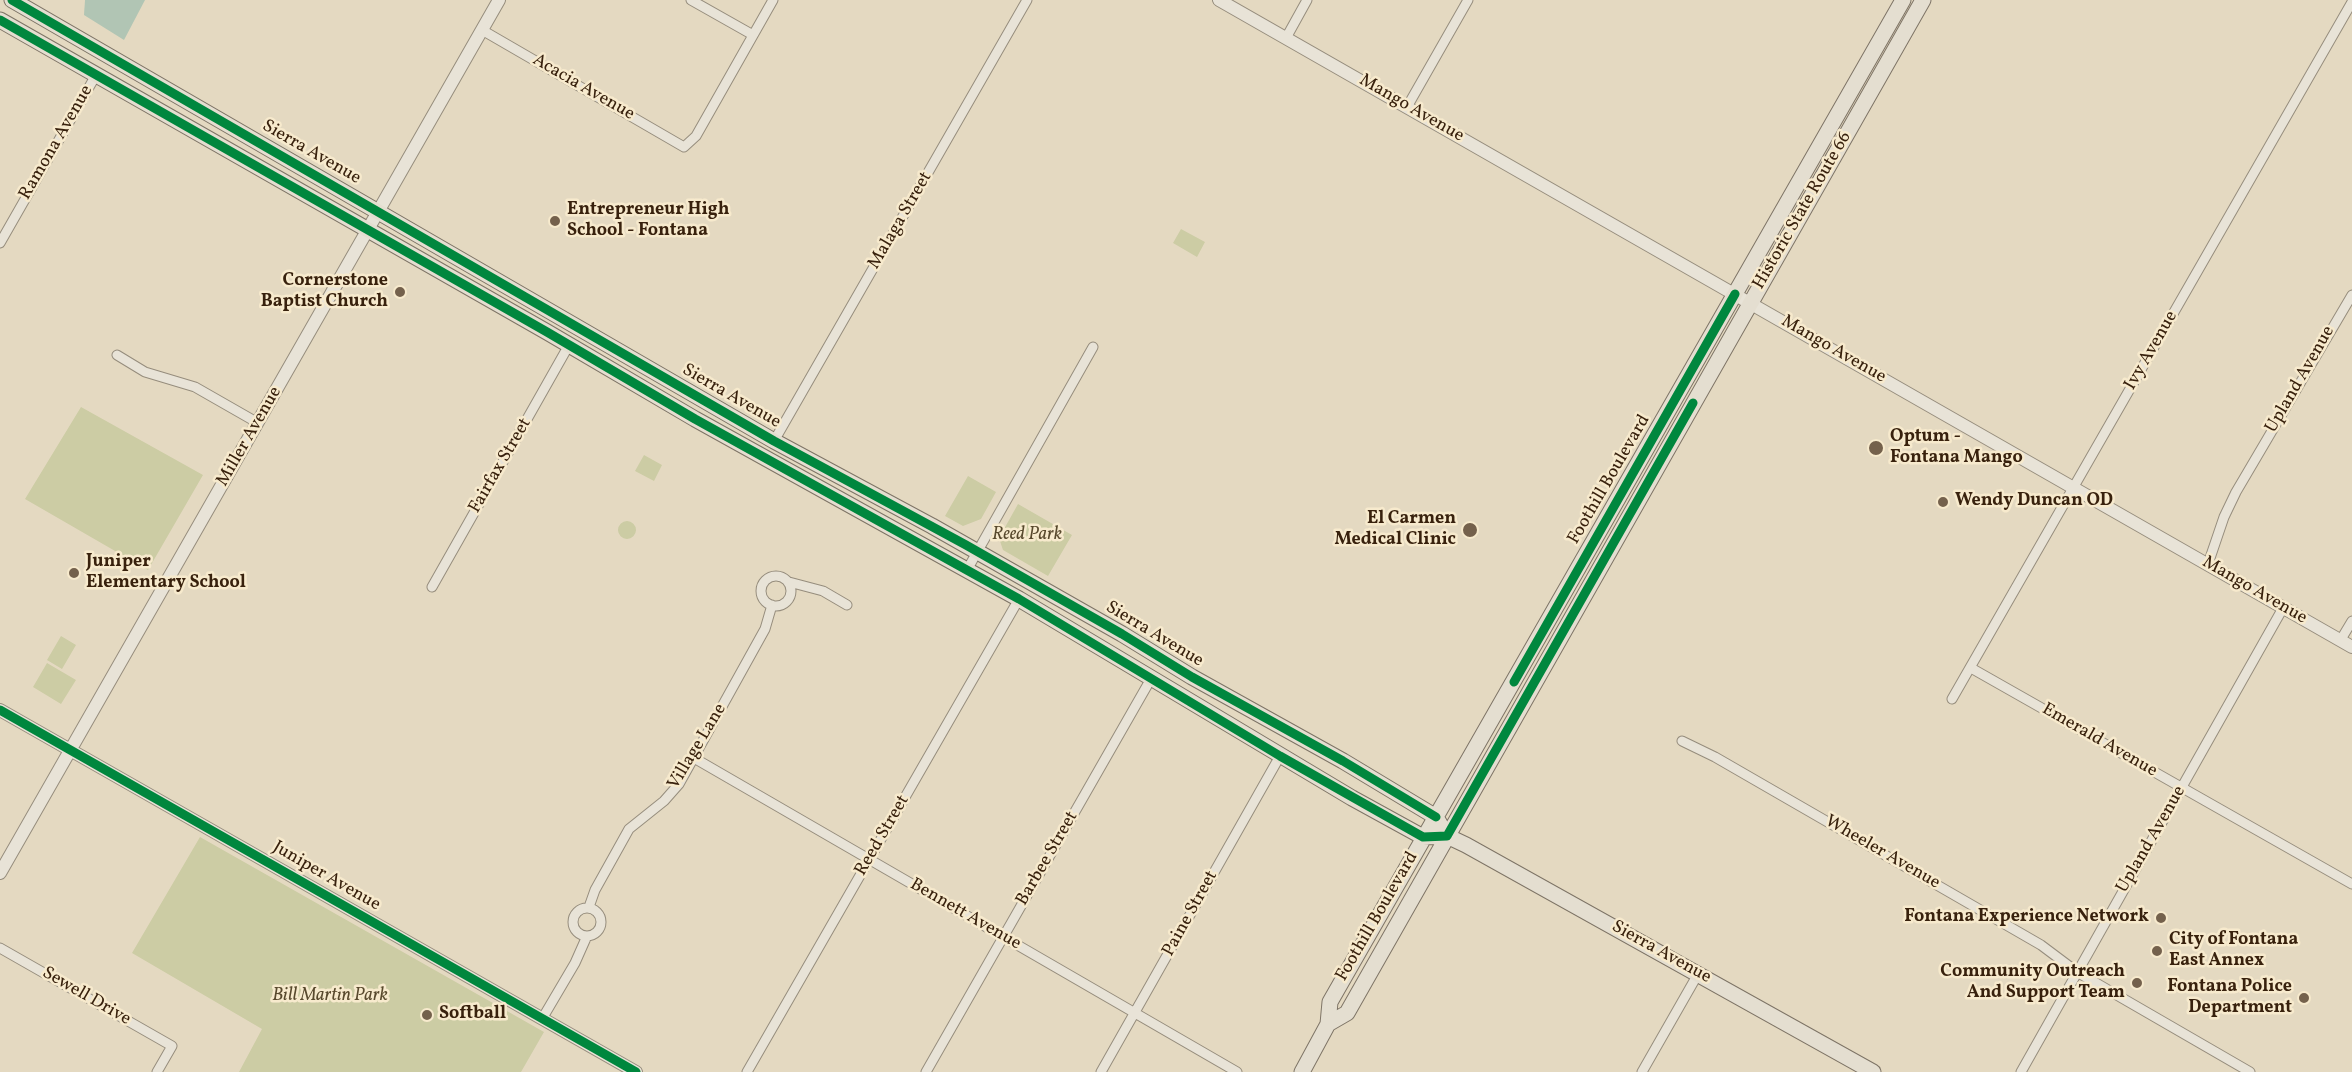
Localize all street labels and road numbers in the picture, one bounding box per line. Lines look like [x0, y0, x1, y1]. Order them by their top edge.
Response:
street label: Acacia Avenue [528, 50, 638, 126]
street label: Mango Avenue [1355, 70, 1467, 148]
street label: Ramona Avenue [15, 82, 99, 204]
street label: Sierra Avenue [258, 116, 364, 190]
street label: Historic State Route 66 [1749, 128, 1857, 294]
street label: Malaga Street [864, 168, 938, 274]
street label: Ivy Avenue [2121, 307, 2183, 395]
street label: Mango Avenue [1777, 311, 1889, 389]
street label: Upland Avenue [2262, 323, 2340, 437]
street label: Sierra Avenue [678, 360, 784, 434]
street label: Miller Avenue [213, 383, 287, 491]
street label: Foothill Boulevard [1564, 411, 1656, 549]
street label: Fairfax Street [465, 415, 537, 517]
street label: Mango Avenue [2198, 552, 2310, 630]
street label: Sierra Avenue [1101, 597, 1207, 673]
street label: Emerald Avenue [2037, 699, 2161, 783]
street label: Village Lane [664, 700, 732, 794]
street label: Upland Avenue [2113, 783, 2191, 897]
street label: Reed Street [851, 792, 915, 880]
street label: Barbee Street [1012, 808, 1084, 910]
street label: Wheeler Avenue [1820, 811, 1944, 895]
street label: Juniper Avenue [268, 837, 384, 917]
street label: Foothill Boulevard [1332, 848, 1424, 986]
street label: Paine Street [1159, 867, 1223, 961]
street label: Bennett Avenue [906, 874, 1024, 956]
street label: Sierra Avenue [1607, 917, 1715, 989]
street label: Sewell Drive [38, 963, 134, 1031]

